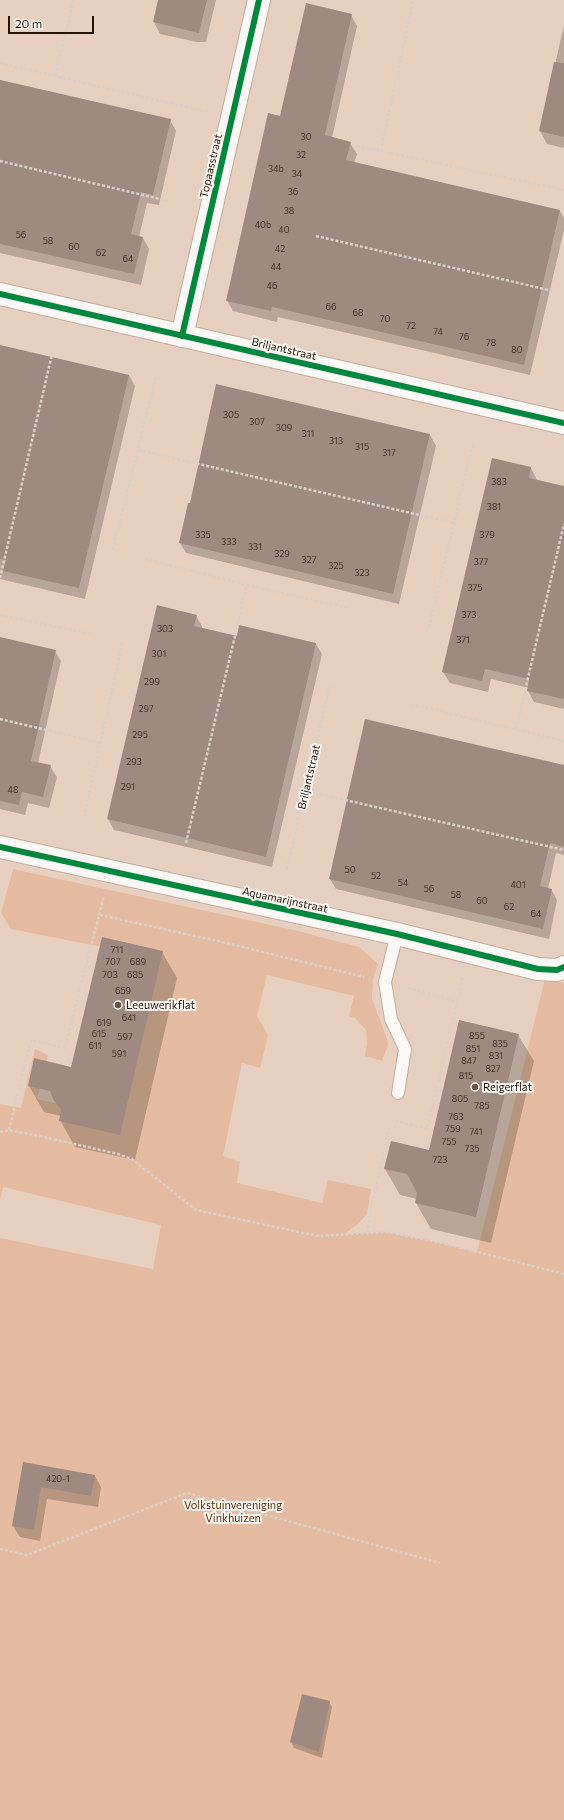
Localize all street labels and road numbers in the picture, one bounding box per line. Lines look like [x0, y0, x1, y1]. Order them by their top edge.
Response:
street label: Topaasstraat [197, 133, 225, 199]
street label: Briljantstraat [250, 335, 318, 363]
street label: Briljantstraat [295, 743, 323, 811]
street label: Aquamarijnstraat [241, 884, 329, 916]

